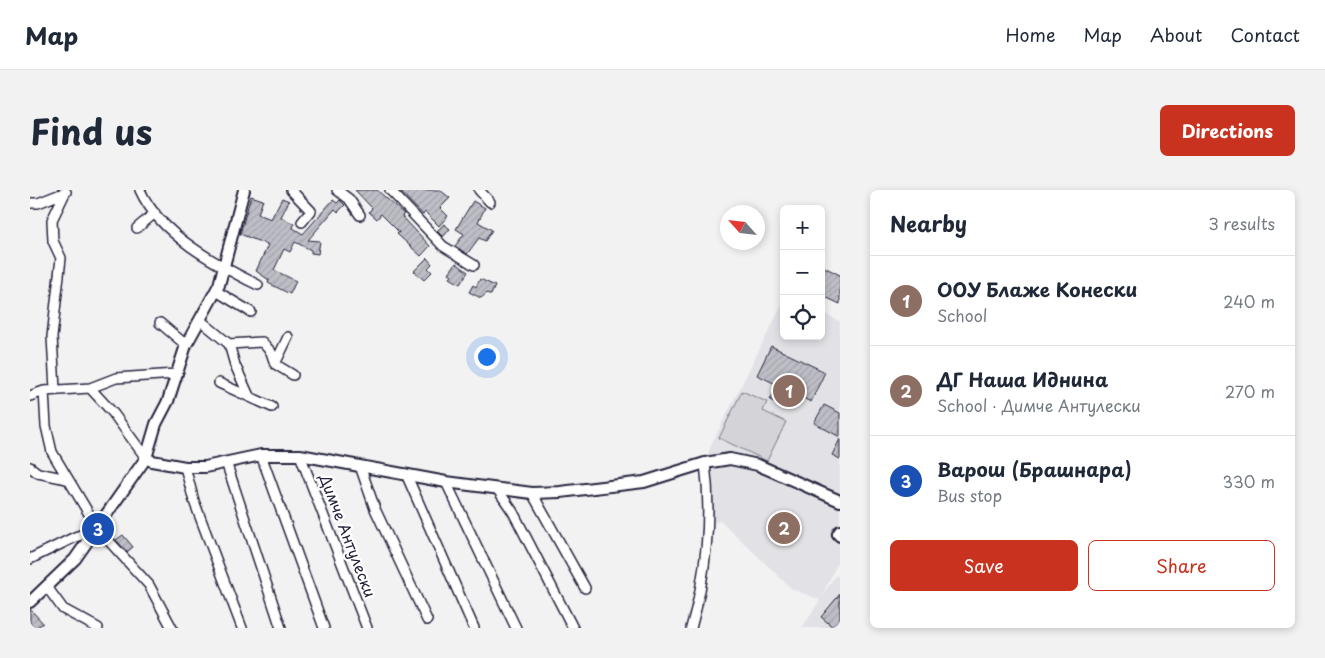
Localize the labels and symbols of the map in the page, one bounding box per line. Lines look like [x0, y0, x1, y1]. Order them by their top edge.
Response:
north arrow [720, 205, 765, 250]
your location [474, 344, 500, 370]
pin: 1 [773, 372, 805, 410]
street label: Димче Антулески [314, 470, 382, 600]
pin: 2 [768, 509, 800, 547]
pin: 3 [82, 510, 114, 548]

